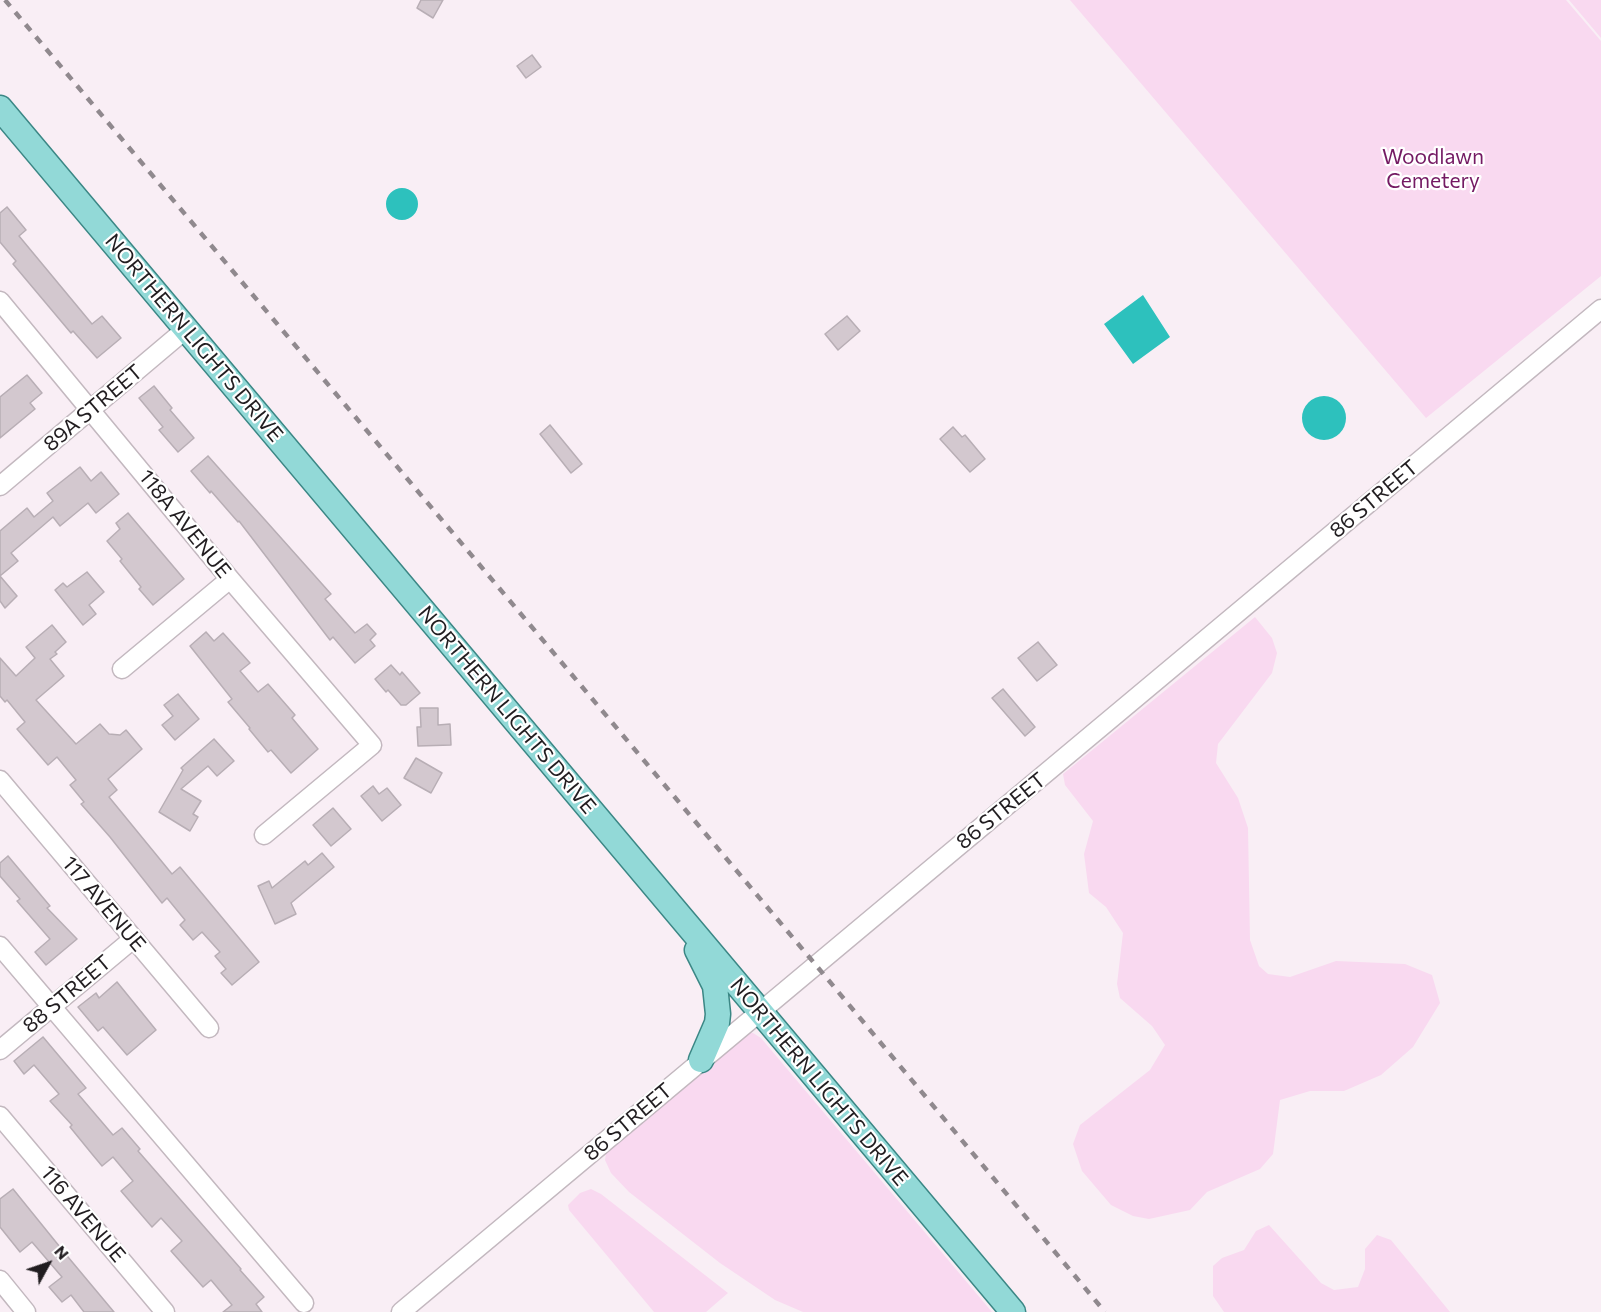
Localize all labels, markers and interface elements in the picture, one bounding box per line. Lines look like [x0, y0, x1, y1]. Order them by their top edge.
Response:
park label: Woodlawn Cemetery [1382, 144, 1484, 194]
street label: NORTHERN LIGHTS DRIVE [100, 229, 288, 447]
street label: 89A STREET [38, 359, 148, 457]
street label: 86 STREET [1325, 455, 1423, 543]
street label: 118A AVENUE [134, 465, 236, 583]
street label: NORTHERN LIGHTS DRIVE [413, 601, 601, 819]
street label: 86 STREET [951, 767, 1051, 855]
street label: 117 AVENUE [57, 851, 151, 957]
street label: 88 STREET [18, 950, 116, 1038]
street label: NORTHERN LIGHTS DRIVE [725, 973, 913, 1191]
street label: 86 STREET [579, 1078, 677, 1166]
street label: 116 AVENUE [35, 1161, 131, 1267]
north arrow [18, 1234, 78, 1294]

